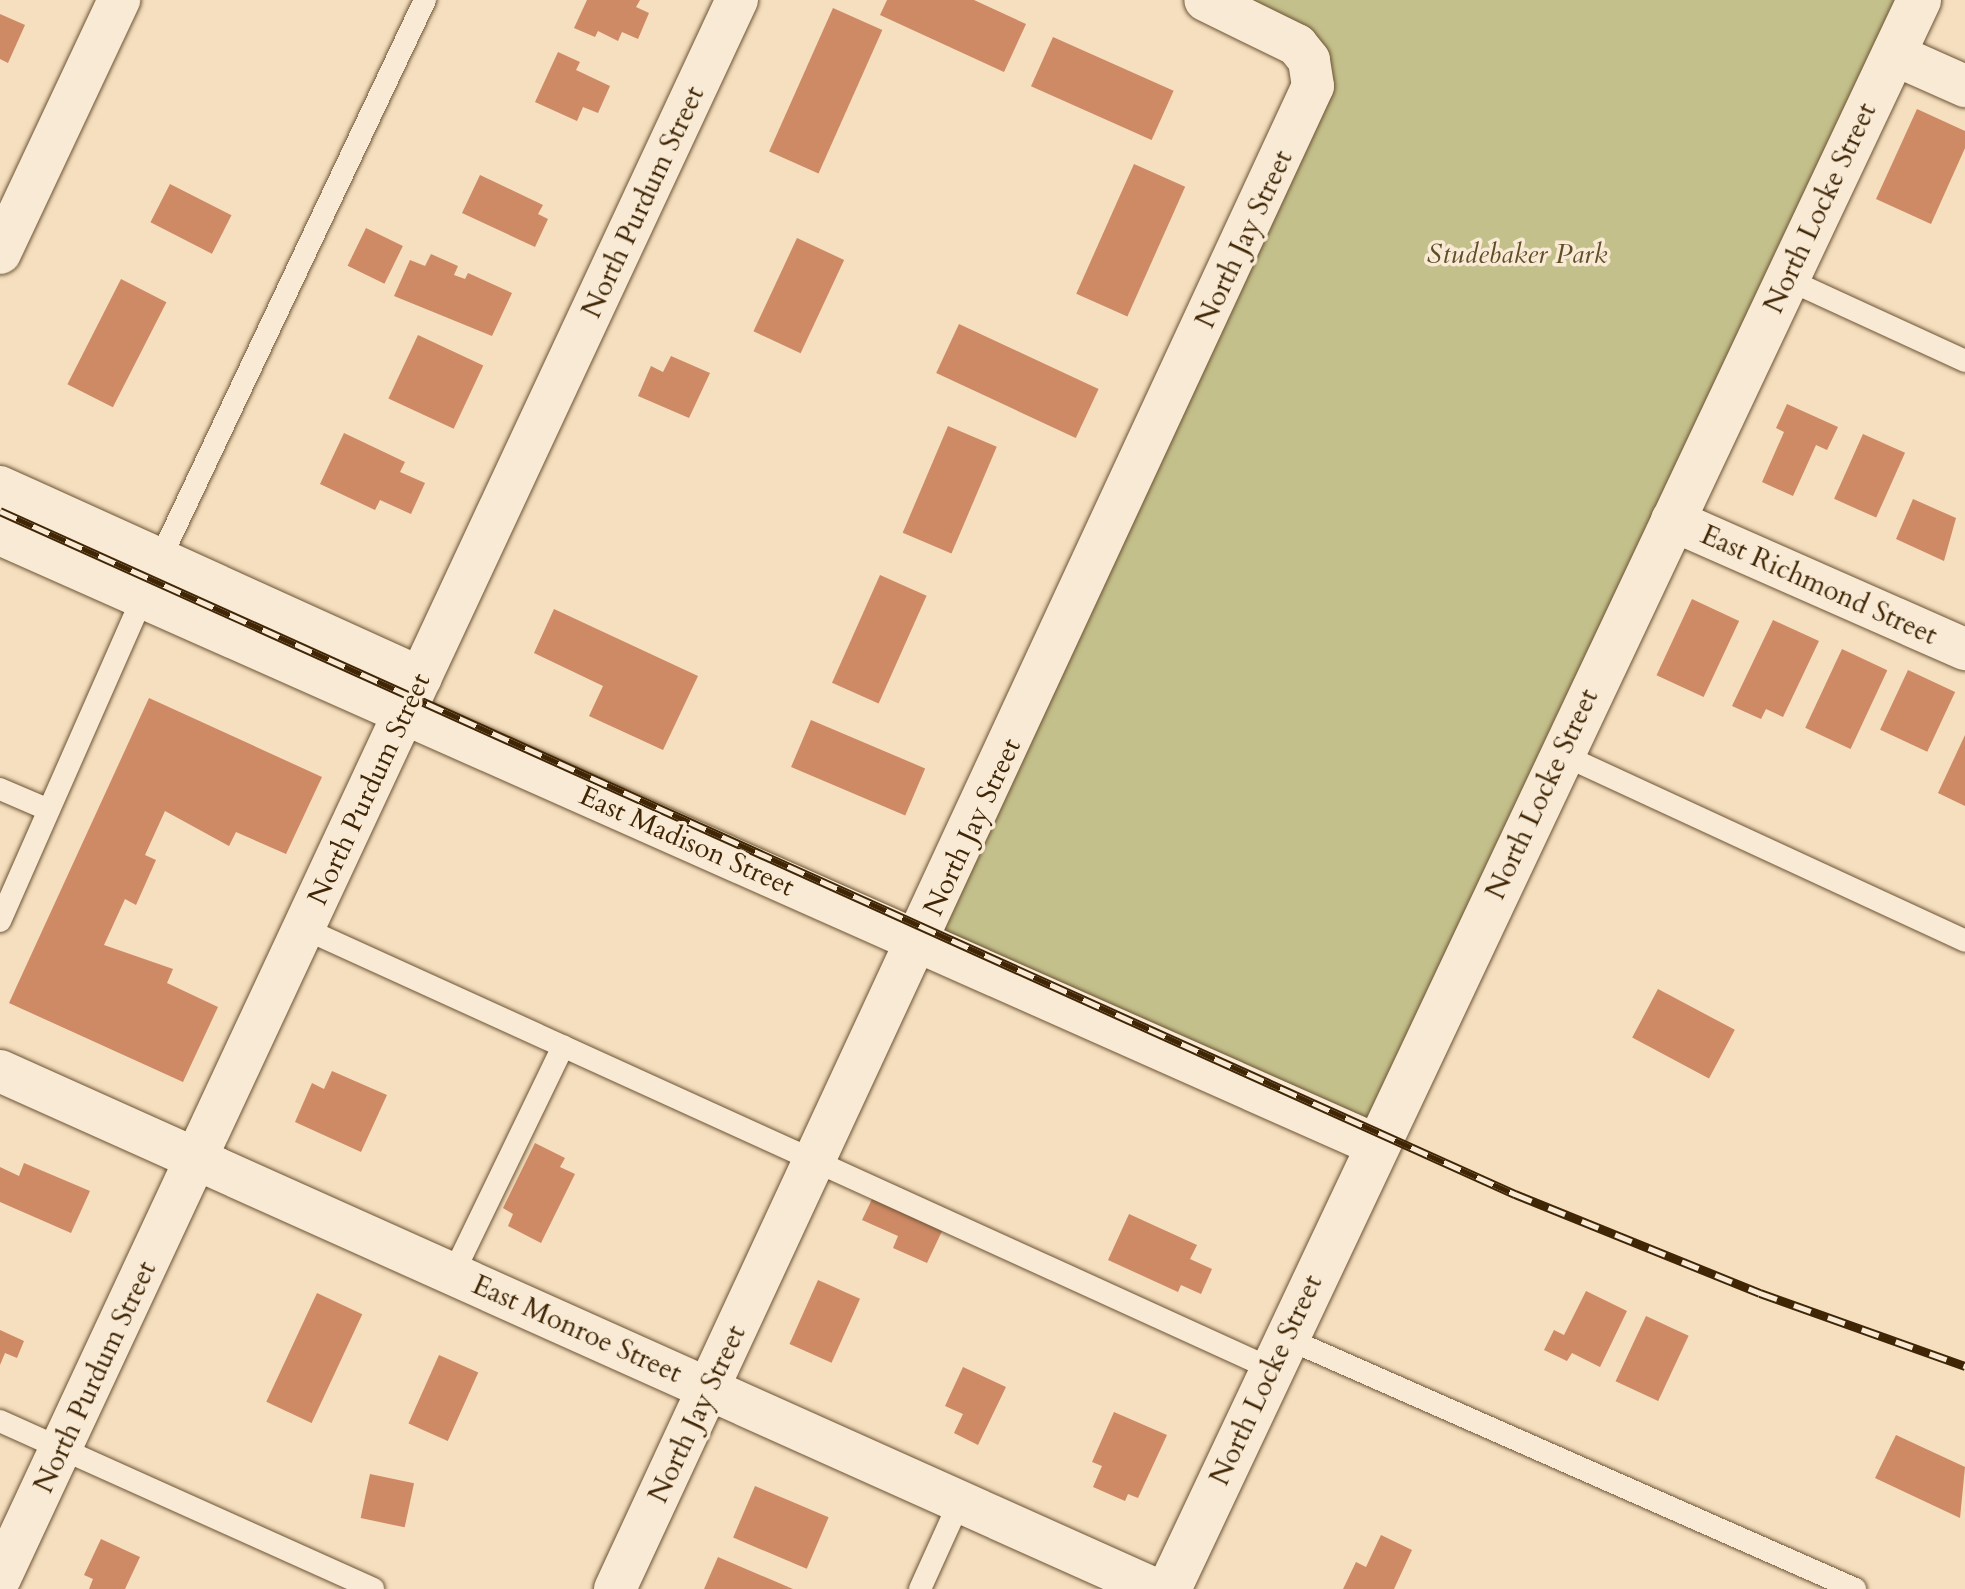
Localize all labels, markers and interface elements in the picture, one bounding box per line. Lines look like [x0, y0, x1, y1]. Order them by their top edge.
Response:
street label: North Purdum Street [575, 81, 711, 323]
street label: North Locke Street [1757, 97, 1883, 319]
street label: North Jay Street [1188, 145, 1300, 333]
park label: Studebaker Park [1427, 237, 1607, 271]
street label: East Richmond Street [1696, 518, 1942, 652]
street label: North Purdum Street [301, 668, 437, 910]
street label: North Locke Street [1479, 683, 1605, 905]
street label: North Jay Street [916, 733, 1028, 921]
street label: East Madison Street [574, 779, 800, 903]
street label: North Purdum Street [27, 1256, 163, 1498]
street label: East Monroe Street [467, 1268, 687, 1390]
street label: North Locke Street [1203, 1269, 1329, 1491]
street label: North Jay Street [641, 1320, 753, 1508]

